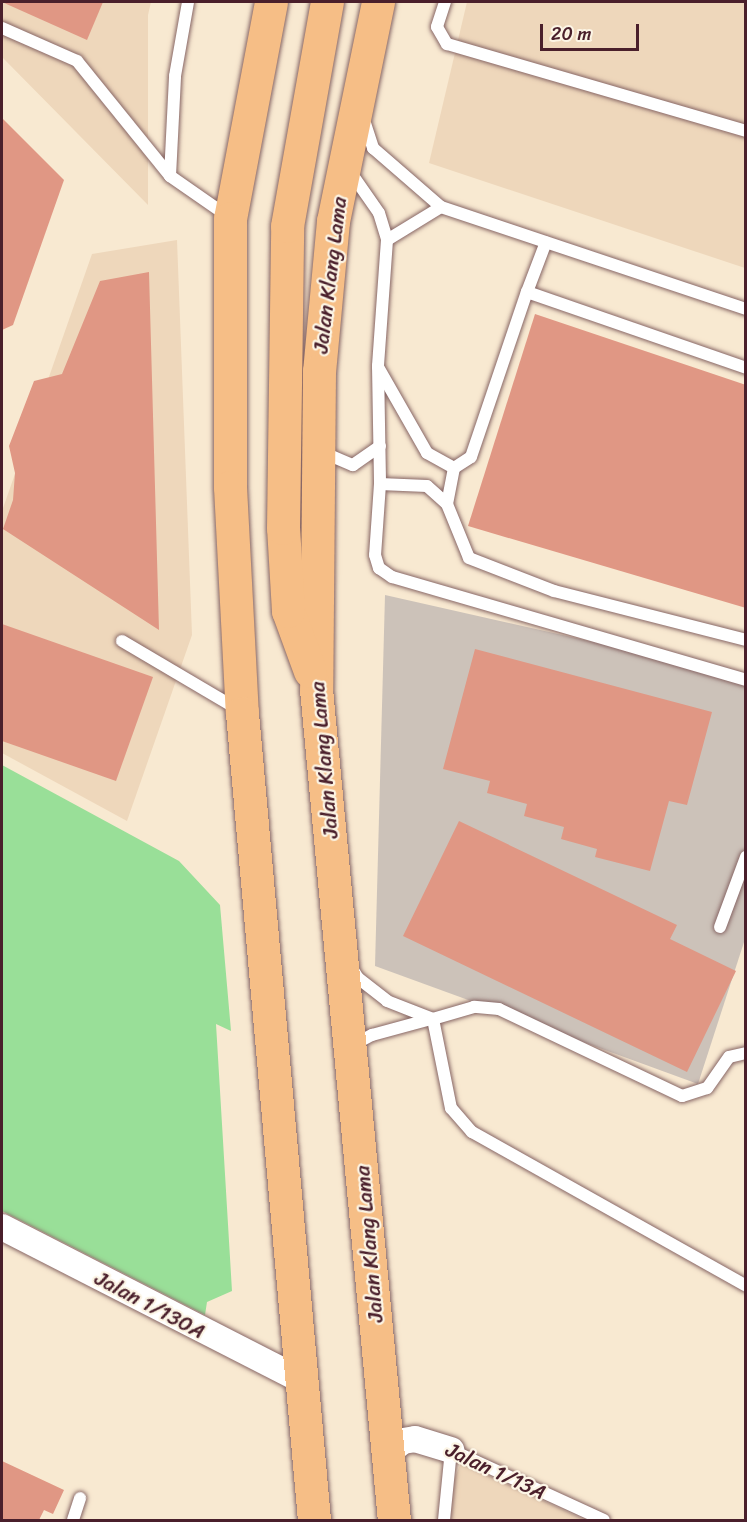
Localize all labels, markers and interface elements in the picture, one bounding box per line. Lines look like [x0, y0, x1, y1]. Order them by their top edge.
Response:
scale bar [543, 12, 642, 50]
text: 20 m [551, 18, 591, 50]
street label: Jalan Klang Lama [308, 195, 352, 355]
street label: Jalan Klang Lama [305, 681, 343, 839]
street label: Jalan Klang Lama [350, 1165, 388, 1323]
street label: Jalan 1/130A [91, 1266, 209, 1344]
street label: Jalan 1/13A [442, 1437, 550, 1505]

